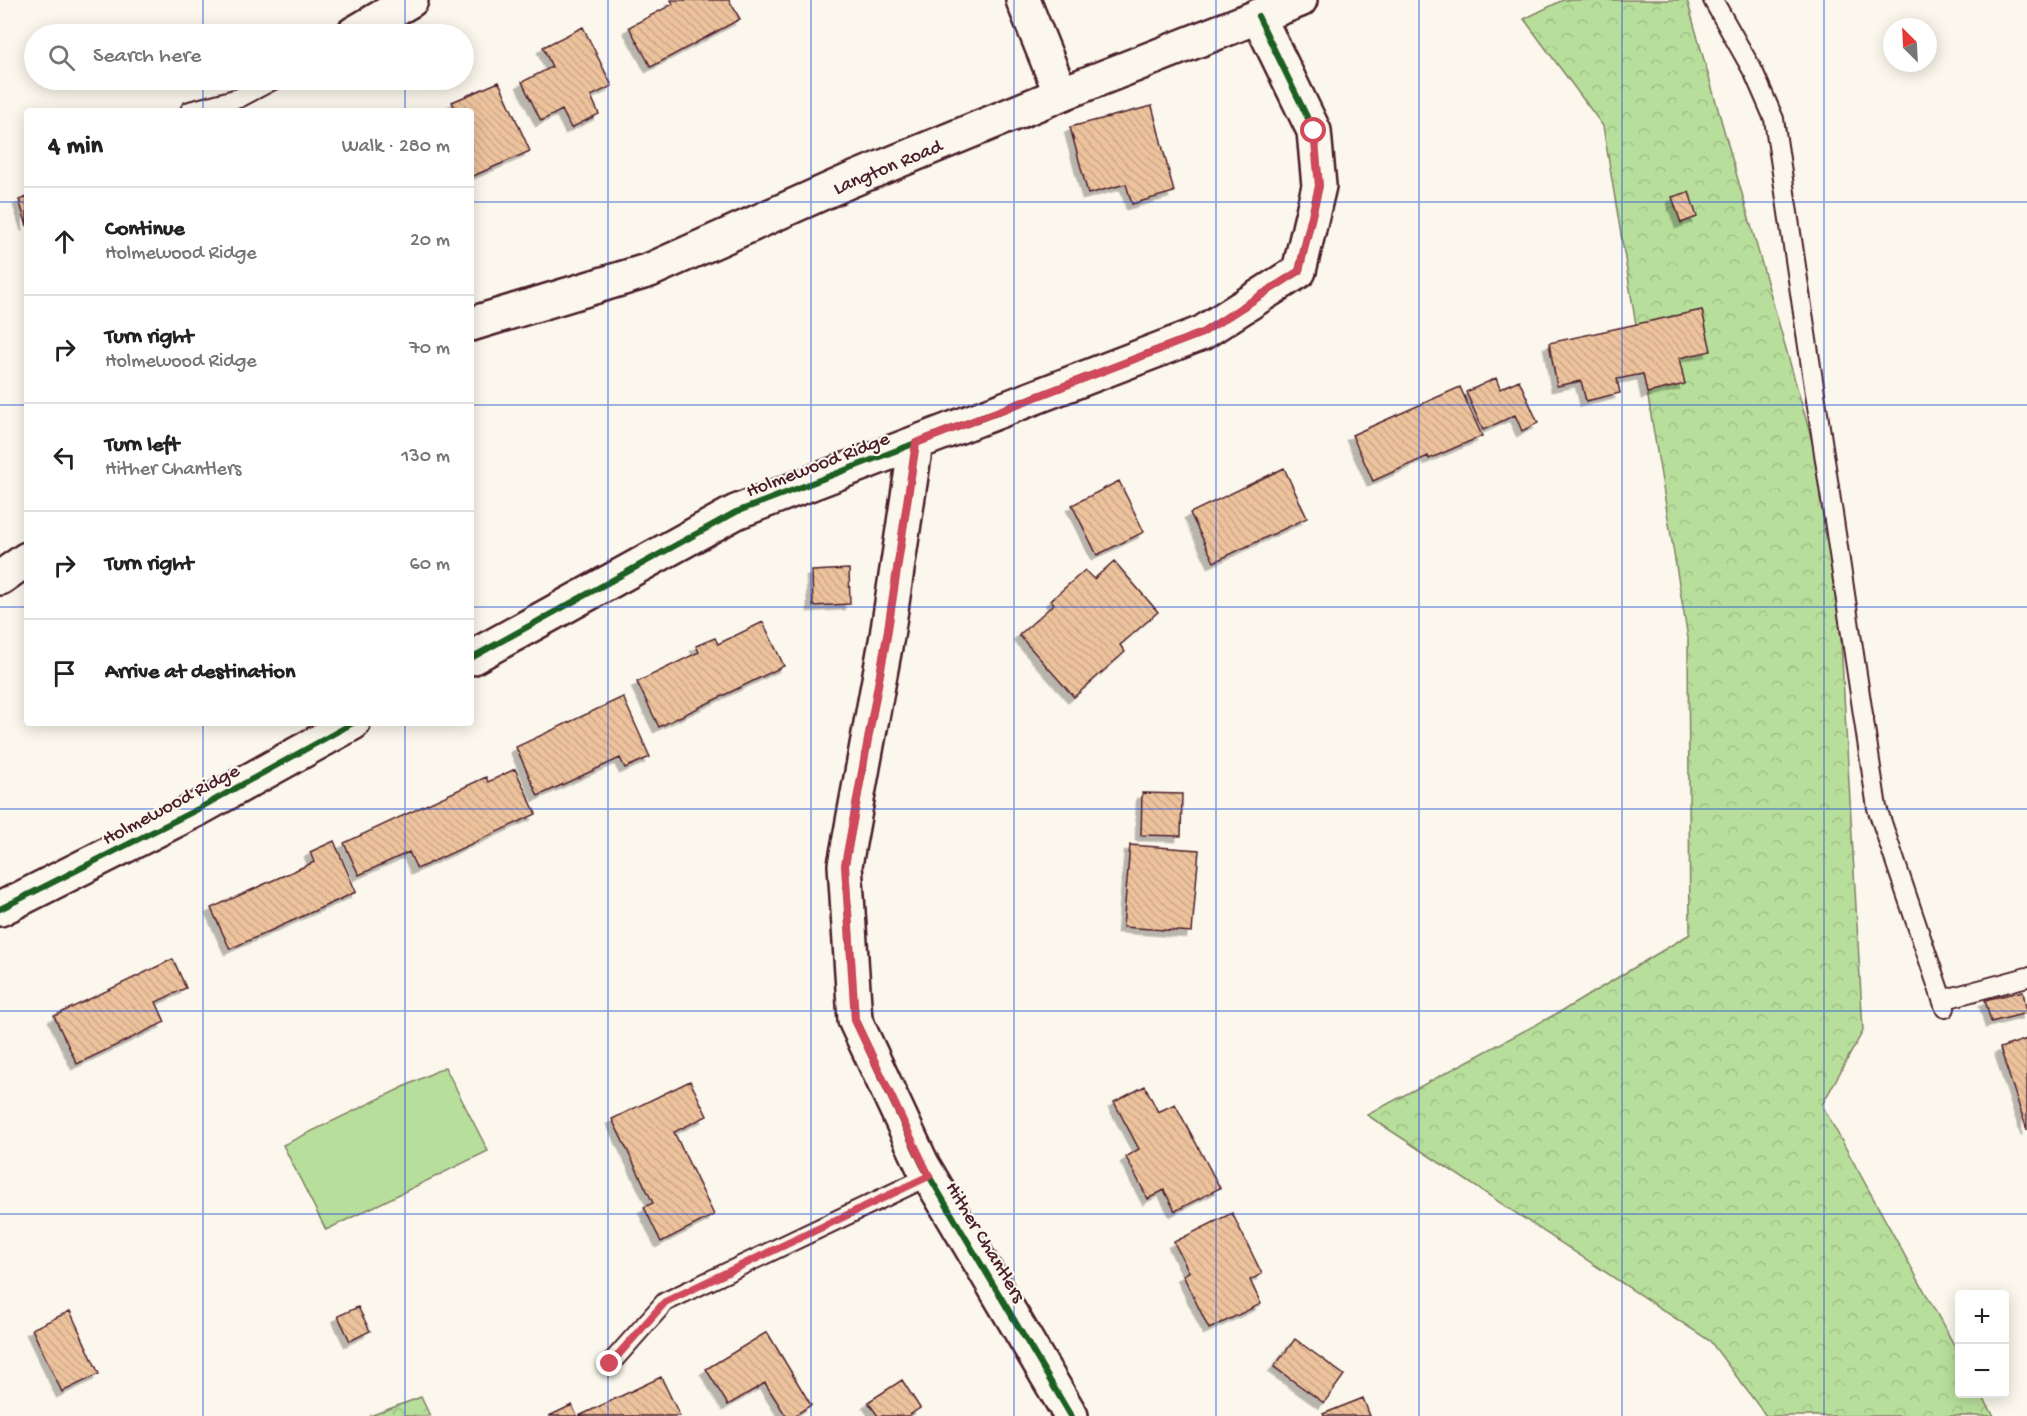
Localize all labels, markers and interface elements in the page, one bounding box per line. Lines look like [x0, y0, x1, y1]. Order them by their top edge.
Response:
north arrow [1883, 18, 1937, 72]
search box [24, 24, 474, 90]
icon: search [45, 41, 78, 74]
text: Search here [93, 44, 201, 70]
route start [1300, 117, 1326, 143]
text: 4 min [48, 132, 103, 163]
street label: Langton Road [830, 135, 948, 202]
text: Walk · 280 m [342, 136, 450, 159]
text: Continue [105, 217, 185, 243]
icon: ahead [48, 225, 81, 258]
text: 20 m [410, 230, 450, 253]
text: Holmewood Ridge [105, 243, 257, 266]
text: Turn right [105, 325, 193, 351]
icon: right [48, 333, 81, 366]
text: 70 m [409, 338, 450, 361]
text: Holmewood Ridge [105, 351, 257, 374]
street label: Holmewood Ridge [743, 428, 894, 504]
text: Turn left [105, 433, 179, 459]
icon: left [48, 441, 81, 474]
text: 130 m [401, 446, 450, 469]
text: Hither Chantlers [105, 459, 241, 482]
icon: right [48, 549, 81, 582]
text: Turn right [105, 552, 193, 578]
text: 60 m [410, 554, 450, 577]
icon: arrive [48, 657, 81, 690]
text: Arrive at destination [105, 660, 295, 686]
street label: Holmewood Ridge [99, 760, 245, 852]
street label: Hither Chantlers [939, 1178, 1029, 1308]
map controls [1955, 1290, 2009, 1398]
button: + [1955, 1290, 2009, 1344]
button: − [1955, 1344, 2009, 1398]
route end [596, 1350, 622, 1376]

